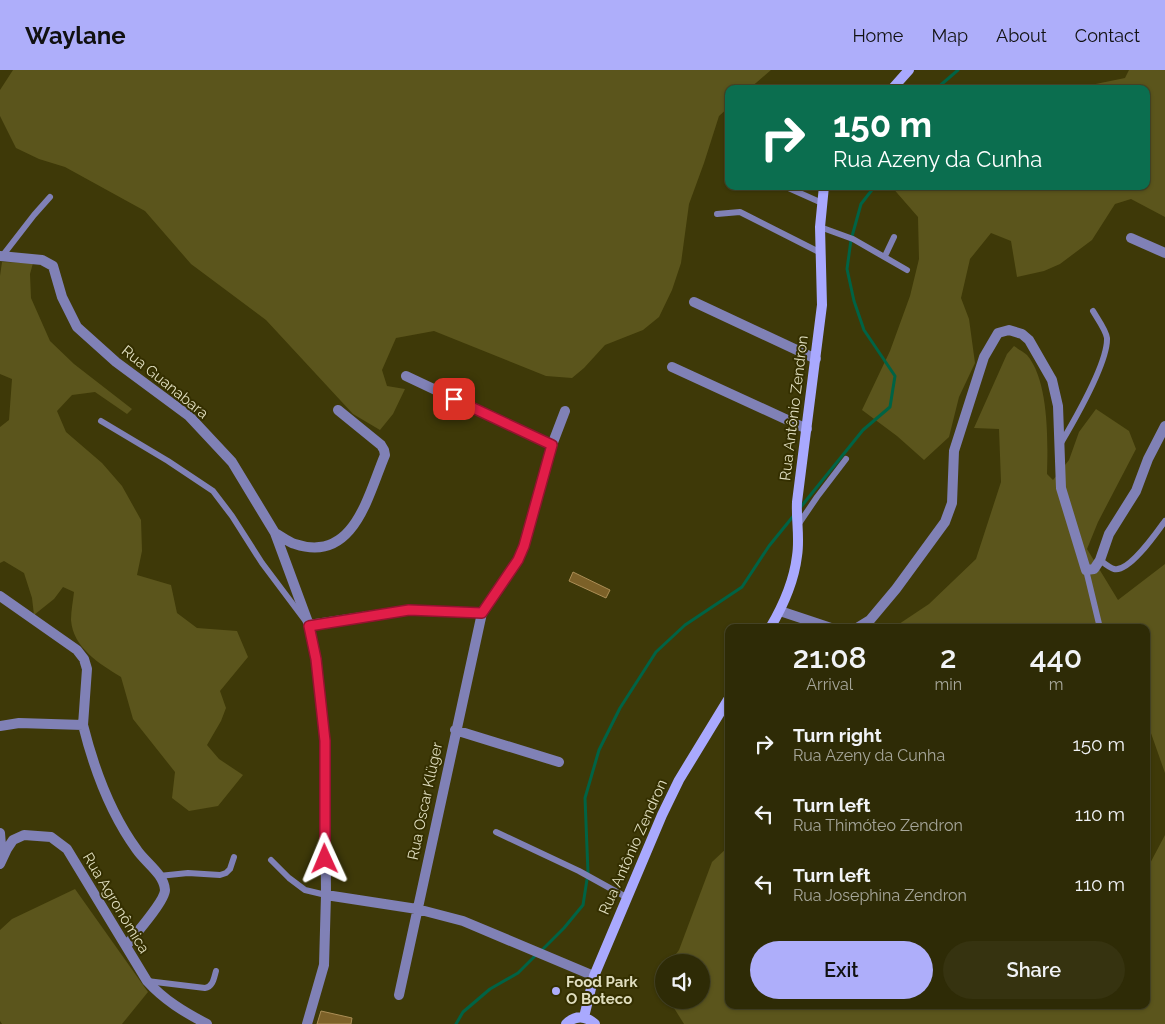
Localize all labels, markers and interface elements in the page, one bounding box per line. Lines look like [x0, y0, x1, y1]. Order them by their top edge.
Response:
text: Waylane [25, 21, 126, 50]
text: Home [852, 25, 903, 46]
text: Map [931, 25, 968, 46]
text: About [996, 25, 1047, 46]
text: Contact [1075, 25, 1140, 46]
text: 150 m [833, 104, 932, 145]
icon: right [750, 105, 815, 170]
text: Rua Azeny da Cunha [833, 146, 1042, 172]
street label: Rua Antônio Zendron [776, 334, 812, 482]
street label: Rua Guanabara [118, 342, 212, 422]
pin [433, 378, 475, 420]
icon: arrive [440, 385, 468, 413]
text: 21:08 [793, 640, 867, 675]
text: 2 [940, 640, 956, 675]
text: 440 [1030, 640, 1082, 675]
text: Arrival [806, 675, 853, 694]
text: min [934, 675, 962, 694]
text: m [1049, 675, 1063, 694]
text: Turn right [793, 724, 882, 746]
icon: right [750, 730, 778, 758]
text: 150 m [1073, 733, 1125, 755]
street label: Rua Oscar Klüger [404, 740, 446, 862]
text: Rua Azeny da Cunha [793, 746, 945, 765]
street label: Rua Antônio Zendron [595, 777, 671, 917]
text: Turn left [793, 794, 870, 816]
icon: left [750, 800, 778, 828]
text: 110 m [1075, 803, 1125, 825]
text: Rua Thimóteo Zendron [793, 816, 963, 835]
position arrow [298, 832, 350, 884]
street label: Rua Agronômica [79, 849, 153, 957]
text: Turn left [793, 864, 870, 886]
icon: left [750, 870, 778, 898]
text: 110 m [1075, 873, 1125, 895]
text: Rua Josephina Zendron [793, 886, 967, 905]
button: Exit [750, 941, 933, 999]
button: Share [943, 941, 1125, 999]
map controls [655, 954, 710, 1009]
button: sound [655, 954, 710, 1009]
place label: Food Park O Boteco [566, 973, 638, 1008]
marker: Food Park O Boteco [550, 985, 562, 997]

